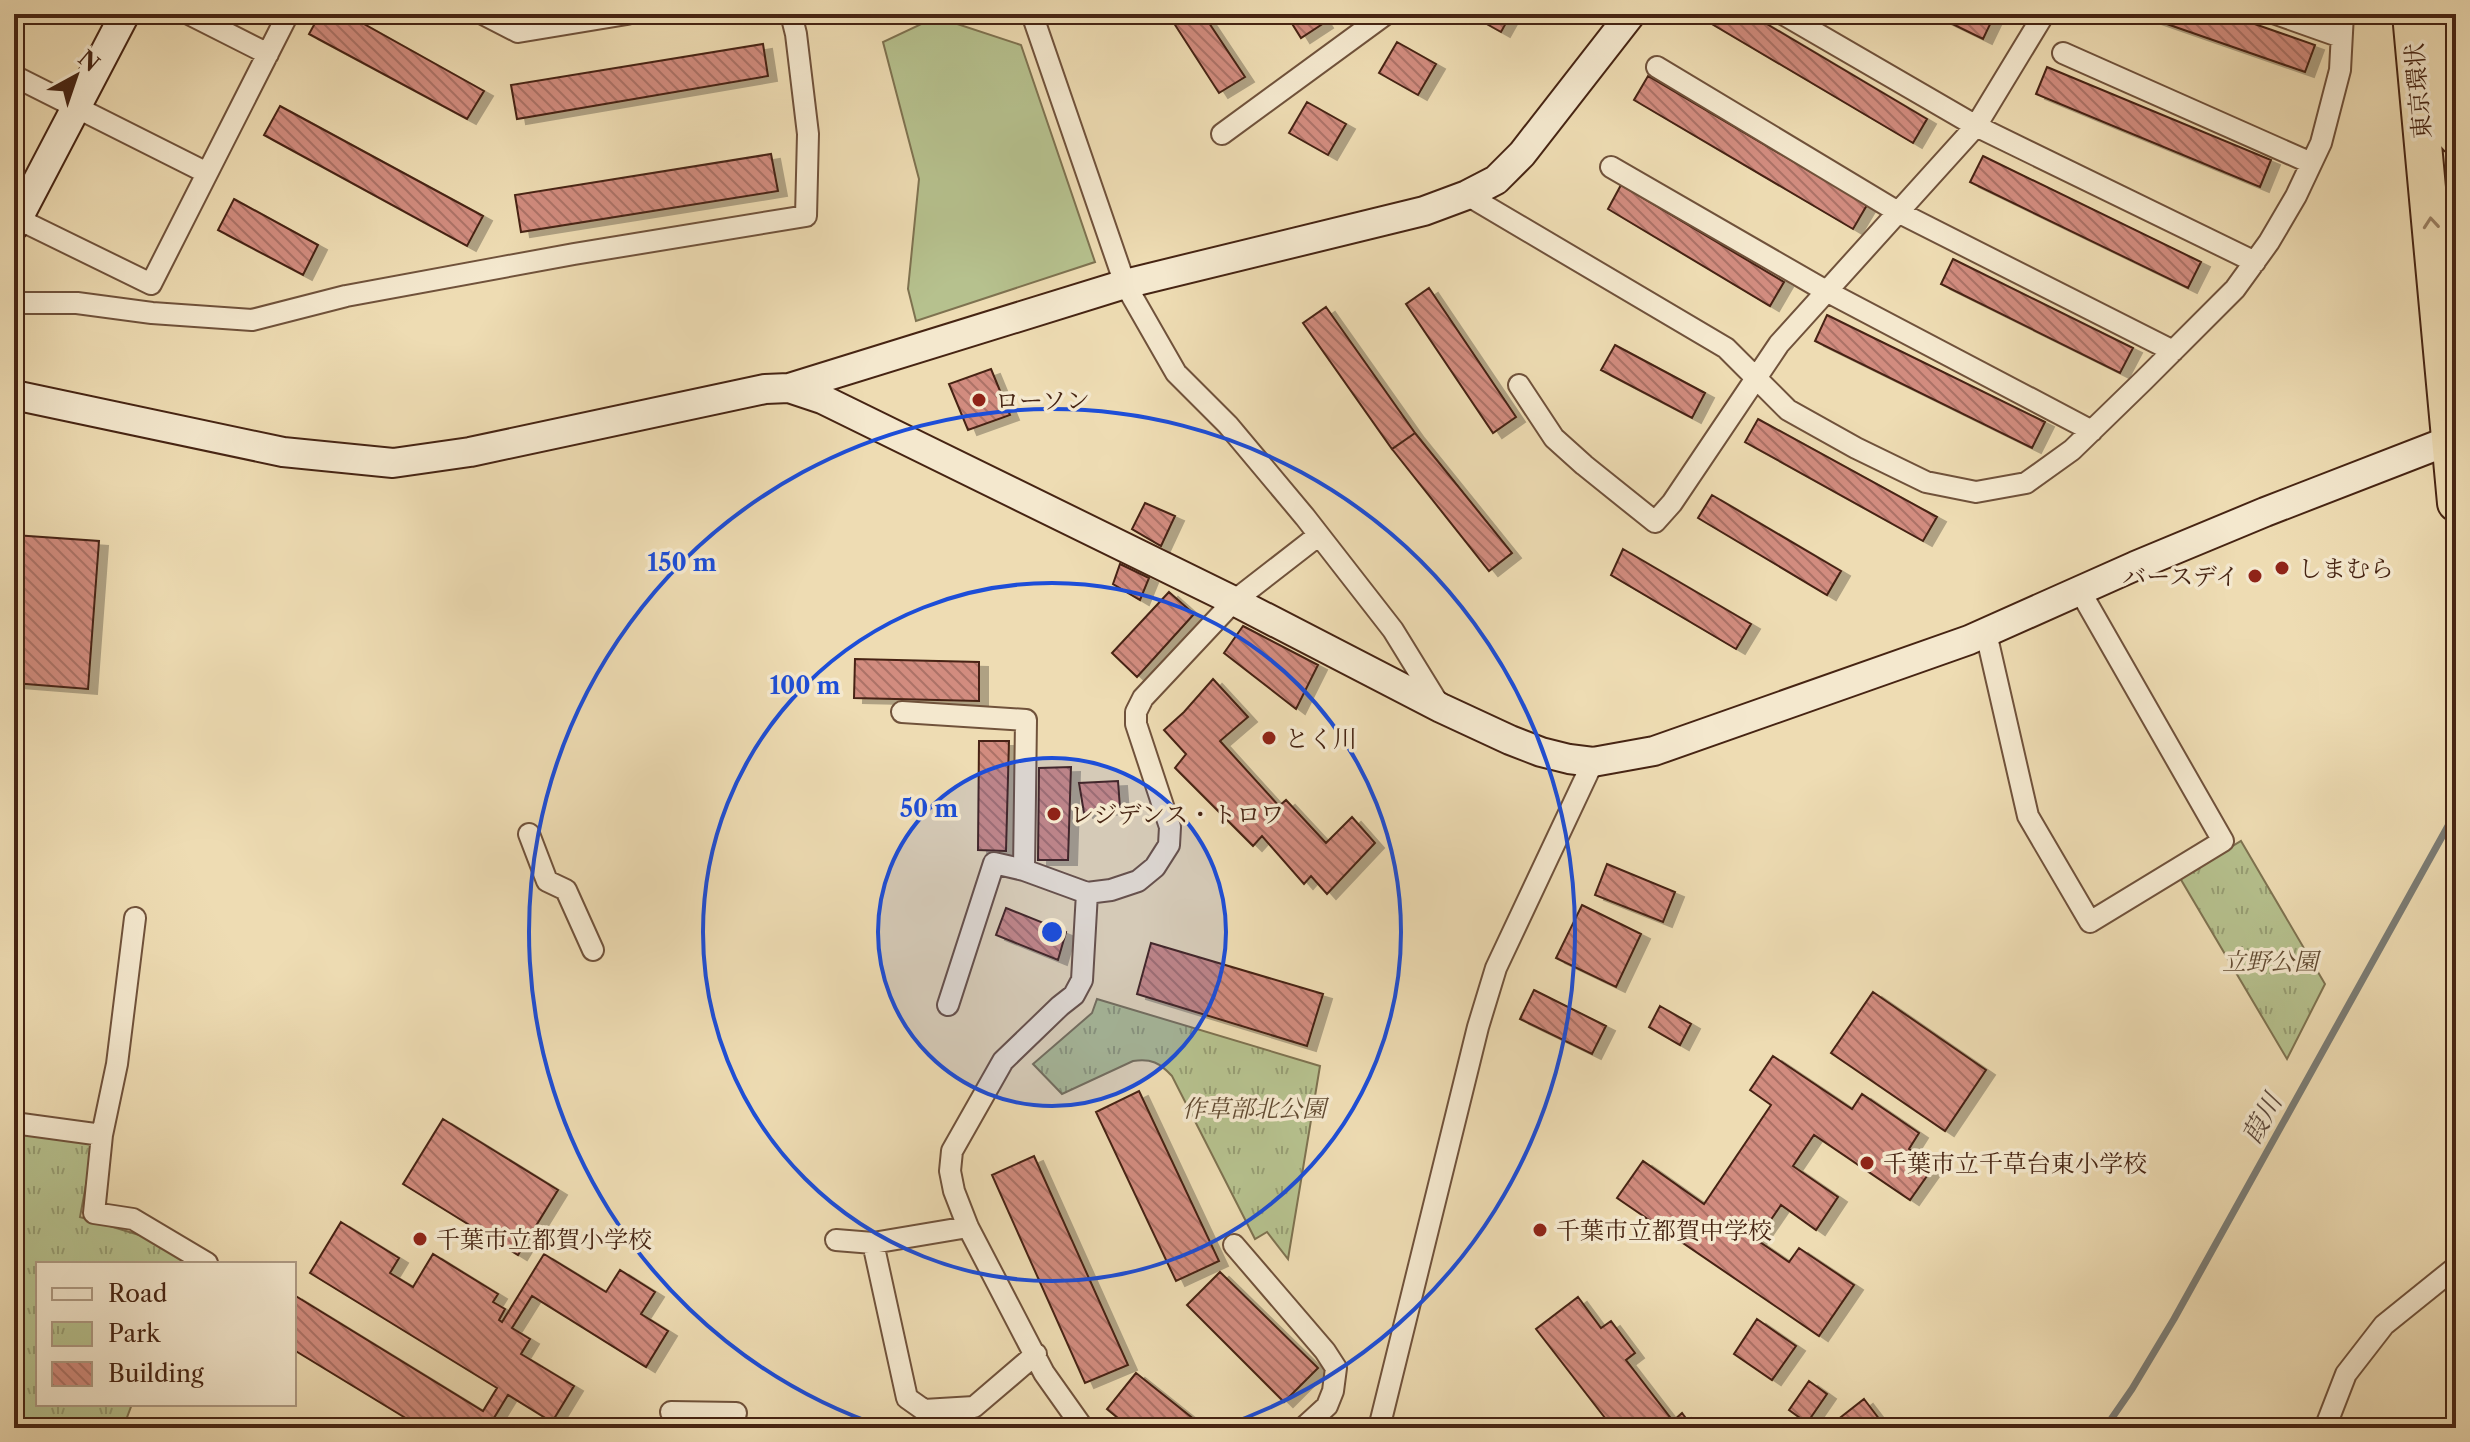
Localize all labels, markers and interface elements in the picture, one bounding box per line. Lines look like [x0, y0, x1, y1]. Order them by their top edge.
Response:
north arrow [36, 36, 116, 116]
street label: 東京環状 [2399, 42, 2437, 140]
text: N [73, 45, 105, 78]
one-way arrow [2422, 216, 2439, 229]
place label: ローソン [995, 386, 1090, 415]
marker: ローソン [970, 391, 988, 409]
text: 150 m [647, 548, 717, 577]
place label: しまむら [2298, 554, 2394, 583]
marker: しまむら [2273, 559, 2291, 577]
place label: バースデイ [2122, 562, 2239, 591]
marker: バースデイ [2246, 567, 2264, 585]
text: 100 m [769, 671, 841, 700]
place label: とく川 [1285, 724, 1357, 753]
marker: とく川 [1260, 729, 1278, 747]
text: 50 m [900, 794, 958, 823]
place label: レジデンス・トロワ [1070, 800, 1284, 829]
marker: レジデンス・トロワ [1045, 805, 1063, 823]
centre of rings [1038, 918, 1066, 946]
park label: 立野公園 [2222, 947, 2322, 976]
water label: 葭川 [2235, 1086, 2290, 1150]
park label: 作草部北公園 [1182, 1094, 1330, 1123]
place label: 千葉市立千草台東小学校 [1883, 1149, 2147, 1178]
marker: 千葉市立千草台東小学校 [1858, 1154, 1876, 1172]
place label: 千葉市立都賀中学校 [1556, 1216, 1772, 1245]
marker: 千葉市立都賀中学校 [1531, 1221, 1549, 1239]
place label: 千葉市立都賀小学校 [436, 1225, 652, 1254]
marker: 千葉市立都賀小学校 [411, 1230, 429, 1248]
legend [36, 1262, 296, 1406]
text: Road [108, 1279, 168, 1308]
text: Park [108, 1319, 161, 1348]
text: Building [108, 1359, 204, 1388]

